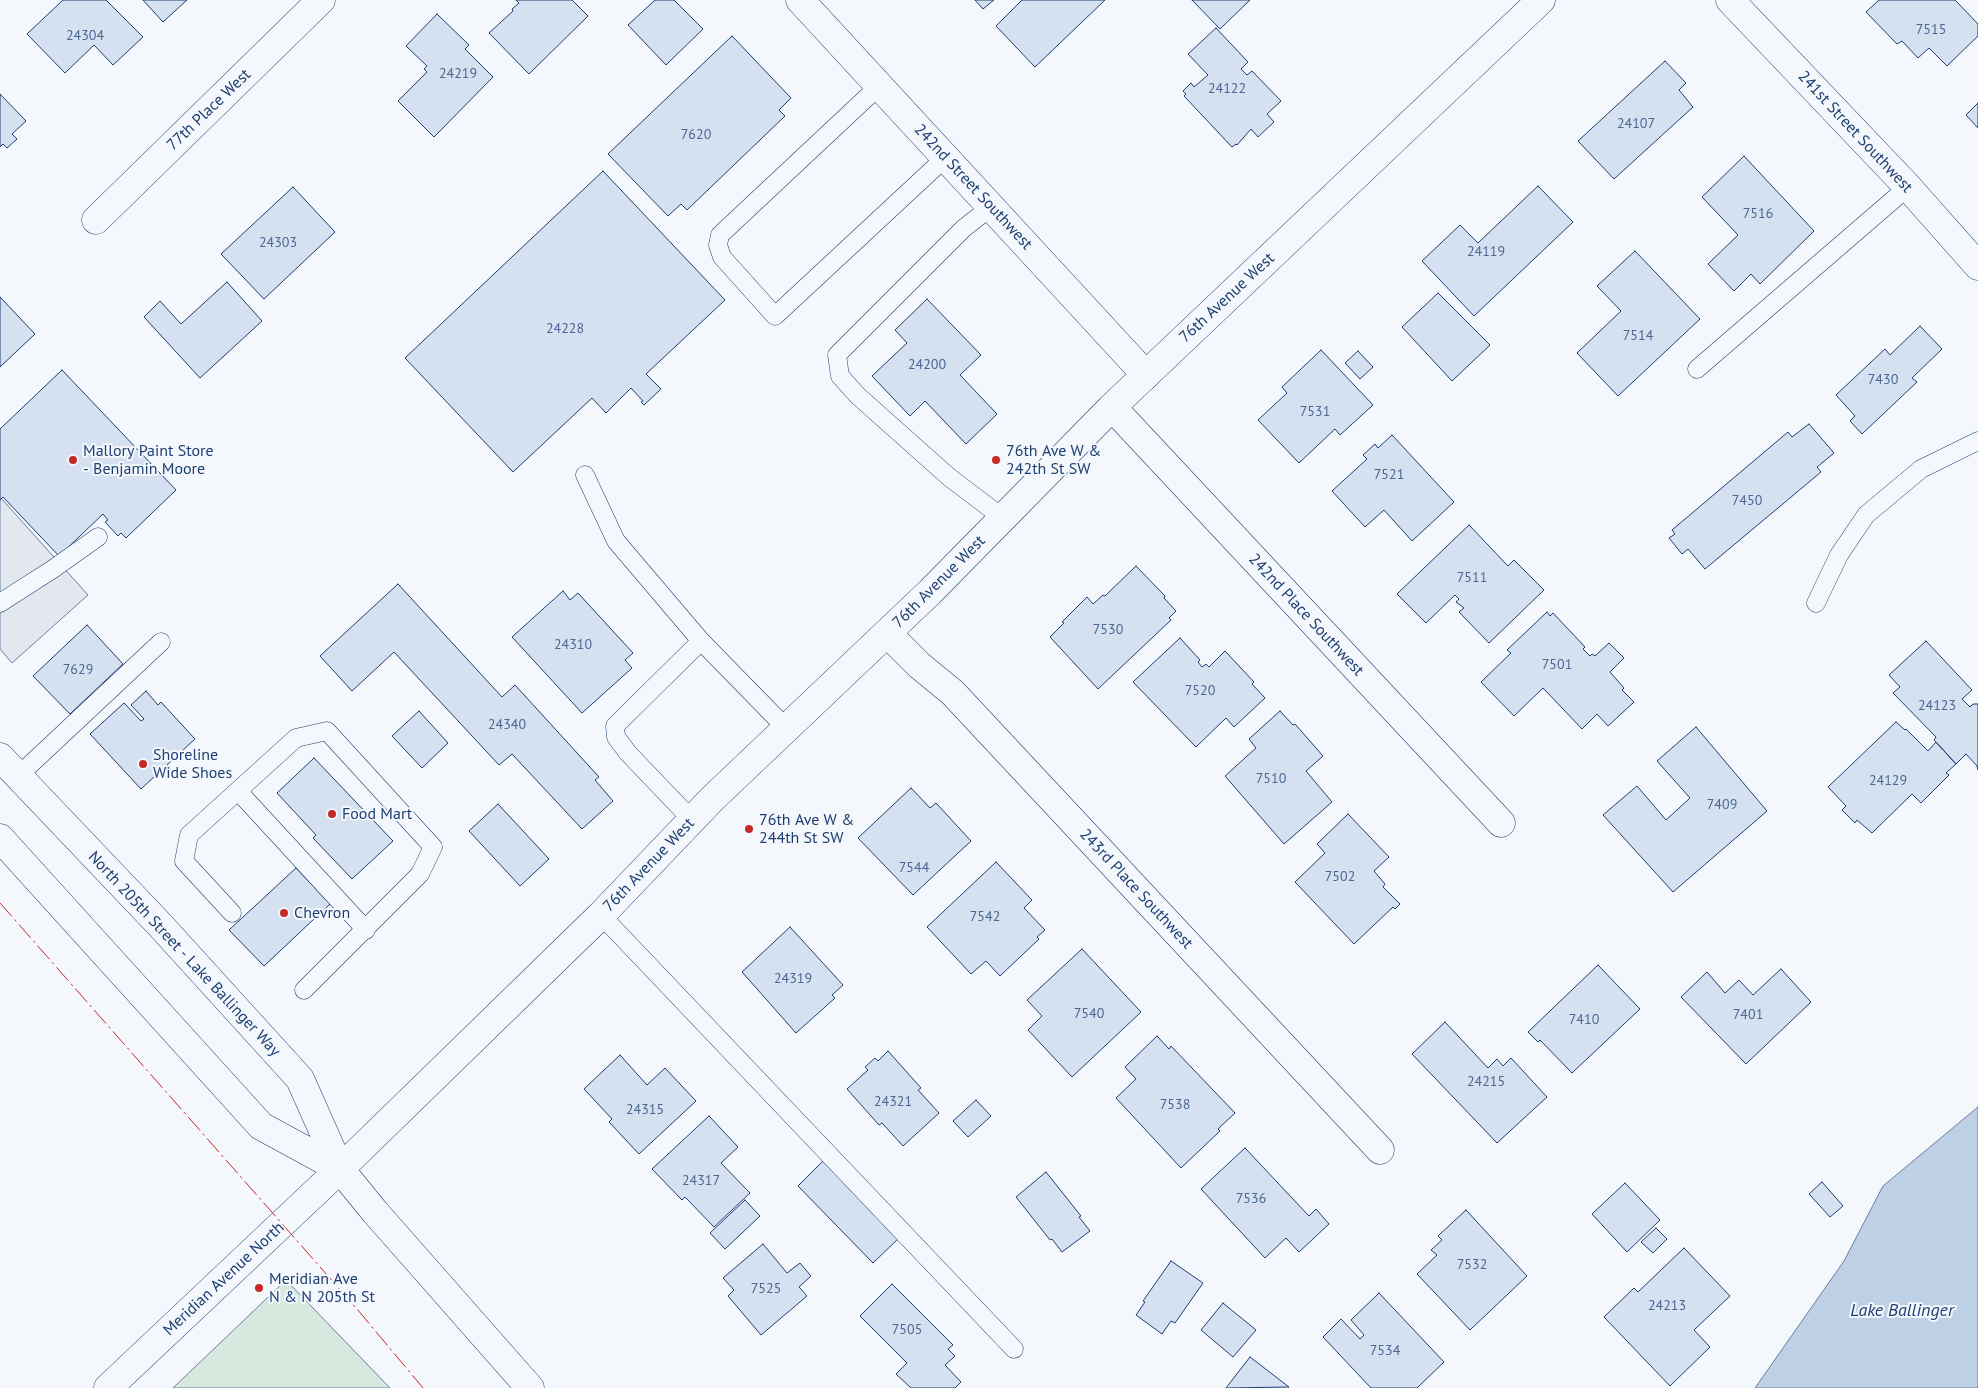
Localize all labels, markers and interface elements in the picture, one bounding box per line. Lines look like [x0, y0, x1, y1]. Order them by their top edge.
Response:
house number: 7515 [1916, 22, 1946, 38]
house number: 24304 [66, 28, 104, 44]
street label: 77th Place West [163, 65, 255, 155]
house number: 24219 [439, 66, 477, 82]
street label: 241st Street Southwest [1794, 67, 1916, 197]
house number: 24122 [1208, 81, 1246, 97]
house number: 24107 [1617, 116, 1655, 132]
street label: 242nd Street Southwest [910, 120, 1036, 254]
house number: 7620 [681, 127, 711, 143]
house number: 7516 [1743, 206, 1773, 222]
house number: 24303 [259, 235, 297, 251]
house number: 24119 [1467, 244, 1505, 260]
street label: 76th Avenue West [1175, 249, 1279, 347]
house number: 24228 [546, 321, 584, 337]
house number: 7514 [1623, 328, 1653, 344]
house number: 24200 [908, 357, 946, 373]
house number: 7430 [1868, 372, 1898, 388]
house number: 7531 [1300, 404, 1330, 420]
place label: Mallory Paint Store - Benjamin Moore [83, 441, 214, 479]
place label: 76th Ave W & 242th St SW [1006, 441, 1101, 479]
marker: Mallory Paint Store - Benjamin Moore [67, 454, 79, 466]
marker: 76th Ave W & 242th St SW [990, 454, 1002, 466]
house number: 7521 [1374, 467, 1404, 483]
house number: 7450 [1732, 493, 1762, 509]
street label: 76th Avenue West [889, 532, 989, 632]
street label: 242nd Place Southwest [1244, 550, 1368, 680]
house number: 7511 [1457, 570, 1487, 586]
house number: 7530 [1093, 622, 1123, 638]
house number: 24310 [554, 637, 592, 653]
house number: 7501 [1542, 657, 1572, 673]
house number: 7629 [63, 662, 93, 678]
house number: 7520 [1185, 683, 1215, 699]
house number: 24123 [1918, 698, 1956, 714]
house number: 24340 [488, 717, 526, 733]
place label: Shoreline Wide Shoes [153, 745, 232, 783]
marker: Shoreline Wide Shoes [137, 758, 149, 770]
house number: 7510 [1256, 771, 1286, 787]
house number: 24129 [1869, 773, 1907, 789]
house number: 7409 [1707, 797, 1737, 813]
place label: Food Mart [342, 804, 412, 824]
marker: Food Mart [326, 808, 338, 820]
place label: 76th Ave W & 244th St SW [759, 810, 854, 848]
street label: 76th Avenue West [599, 814, 699, 916]
marker: 76th Ave W & 244th St SW [743, 823, 755, 835]
street label: 243rd Place Southwest [1075, 825, 1197, 953]
street label: North 205th Street - Lake Ballinger Way [84, 848, 284, 1060]
house number: 7544 [899, 860, 929, 876]
house number: 7502 [1325, 869, 1355, 885]
place label: Chevron [294, 903, 350, 923]
marker: Chevron [278, 907, 290, 919]
house number: 7542 [970, 909, 1000, 925]
house number: 24319 [774, 971, 812, 987]
house number: 7540 [1074, 1006, 1104, 1022]
house number: 7401 [1733, 1007, 1763, 1023]
house number: 7410 [1569, 1012, 1599, 1028]
house number: 24215 [1467, 1074, 1505, 1090]
house number: 24321 [874, 1094, 912, 1110]
house number: 7538 [1160, 1097, 1190, 1113]
house number: 24315 [626, 1102, 664, 1118]
house number: 24317 [682, 1173, 720, 1189]
house number: 7536 [1236, 1191, 1266, 1207]
street label: Meridian Avenue North [160, 1218, 288, 1340]
house number: 7532 [1457, 1257, 1487, 1273]
place label: Meridian Ave N & N 205th St [269, 1269, 375, 1307]
house number: 7525 [751, 1281, 781, 1297]
marker: Meridian Ave N & N 205th St [253, 1282, 265, 1294]
house number: 24213 [1648, 1298, 1686, 1314]
water label: Lake Ballinger [1850, 1300, 1954, 1322]
house number: 7505 [892, 1322, 922, 1338]
house number: 7534 [1370, 1343, 1400, 1359]

